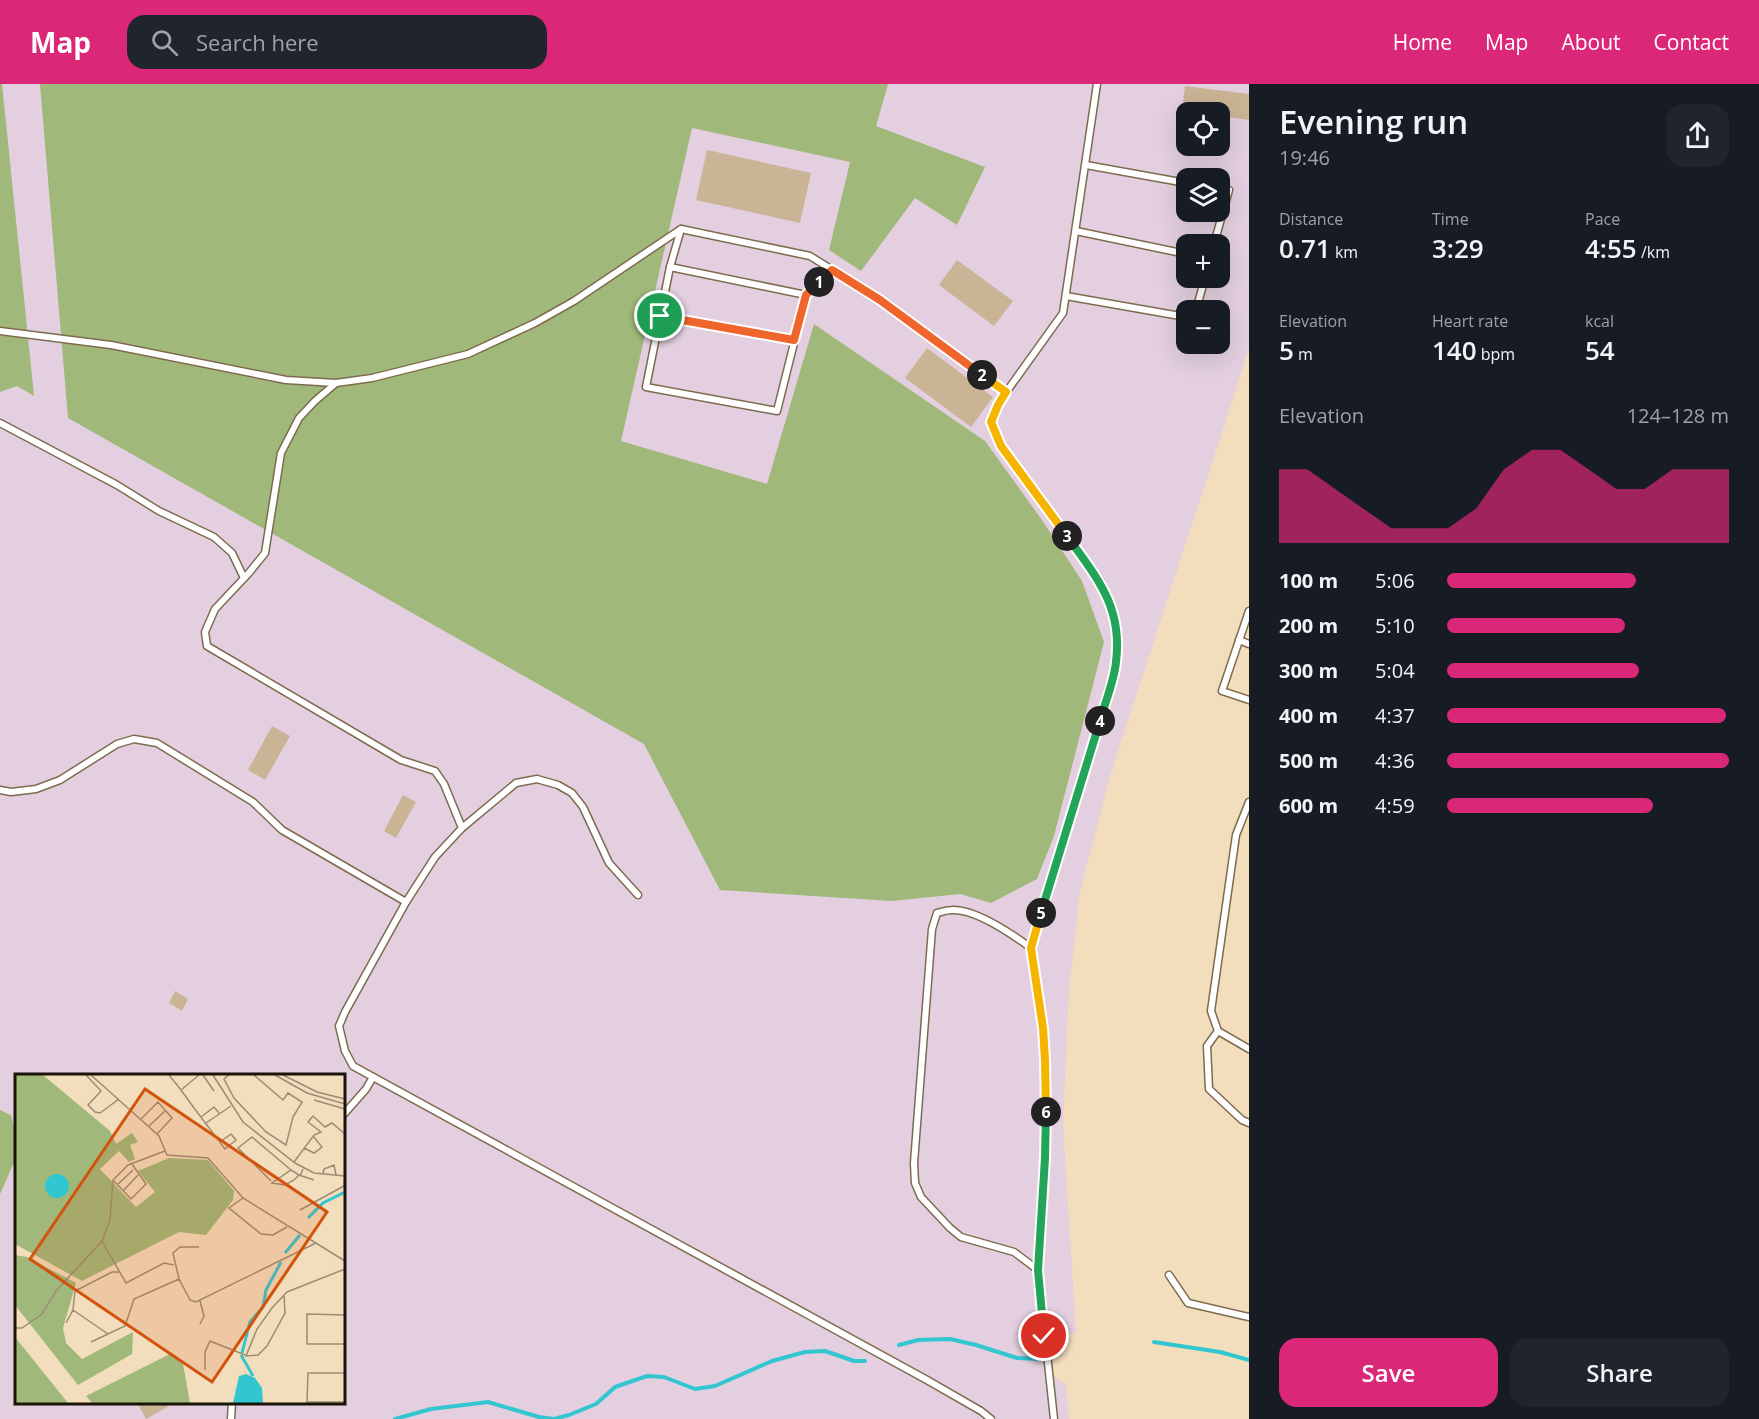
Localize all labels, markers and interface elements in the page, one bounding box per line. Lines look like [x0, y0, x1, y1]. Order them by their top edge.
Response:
search box [127, 15, 547, 69]
text: Map [30, 23, 91, 61]
icon: search [148, 26, 181, 59]
text: Search here [196, 27, 319, 57]
text: Home [1393, 28, 1452, 56]
text: Map [1485, 28, 1528, 56]
text: About [1561, 28, 1621, 56]
text: Contact [1654, 28, 1729, 56]
text: Evening run [1279, 99, 1468, 144]
map controls [1176, 102, 1230, 354]
button: locate [1176, 102, 1230, 156]
button: share [1666, 104, 1729, 167]
text: 19:46 [1279, 144, 1330, 171]
button: layers [1176, 168, 1230, 222]
text: Distance [1279, 208, 1343, 230]
text: Time [1432, 208, 1469, 230]
text: Pace [1585, 208, 1620, 230]
text: 0.71 [1279, 230, 1331, 266]
text: 3:29 [1432, 230, 1484, 266]
text: 4:55 [1585, 230, 1637, 266]
button: + [1176, 234, 1230, 288]
text: km [1331, 241, 1358, 263]
text: /km [1637, 241, 1670, 263]
pin: 1 [804, 267, 834, 297]
text: 1 [814, 271, 824, 293]
pin [634, 290, 685, 341]
icon: arrive [643, 299, 676, 332]
button: − [1176, 300, 1230, 354]
text: Elevation [1279, 310, 1347, 332]
text: Heart rate [1432, 310, 1508, 332]
text: kcal [1585, 310, 1614, 332]
text: 5 [1279, 332, 1294, 368]
text: 140 [1432, 332, 1477, 368]
text: 54 [1585, 332, 1615, 368]
text: m [1294, 343, 1313, 365]
text: bpm [1477, 343, 1515, 365]
pin: 2 [967, 360, 997, 390]
text: 2 [977, 364, 987, 386]
text: Elevation [1279, 402, 1364, 429]
text: 124–128 m [1627, 402, 1729, 429]
pin: 3 [1052, 521, 1082, 551]
text: 3 [1062, 525, 1072, 547]
text: 100 m [1279, 567, 1338, 594]
text: 5:06 [1375, 567, 1415, 594]
text: 200 m [1279, 612, 1338, 639]
text: 5:10 [1375, 612, 1415, 639]
text: 300 m [1279, 657, 1338, 684]
text: 5:04 [1375, 657, 1415, 684]
text: 400 m [1279, 702, 1338, 729]
text: 4:37 [1375, 702, 1415, 729]
pin: 4 [1085, 706, 1115, 736]
text: 4 [1095, 710, 1105, 732]
text: 500 m [1279, 747, 1338, 774]
text: 4:36 [1375, 747, 1415, 774]
text: 600 m [1279, 792, 1338, 819]
text: 4:59 [1375, 792, 1415, 819]
pin: 5 [1026, 898, 1056, 928]
text: 5 [1036, 902, 1046, 924]
inset map [15, 1074, 345, 1404]
pin: 6 [1031, 1097, 1061, 1127]
text: 6 [1041, 1101, 1051, 1123]
pin [1018, 1310, 1069, 1361]
icon: check [1027, 1319, 1060, 1352]
button: Save [1279, 1338, 1498, 1407]
button: Share [1510, 1338, 1729, 1407]

